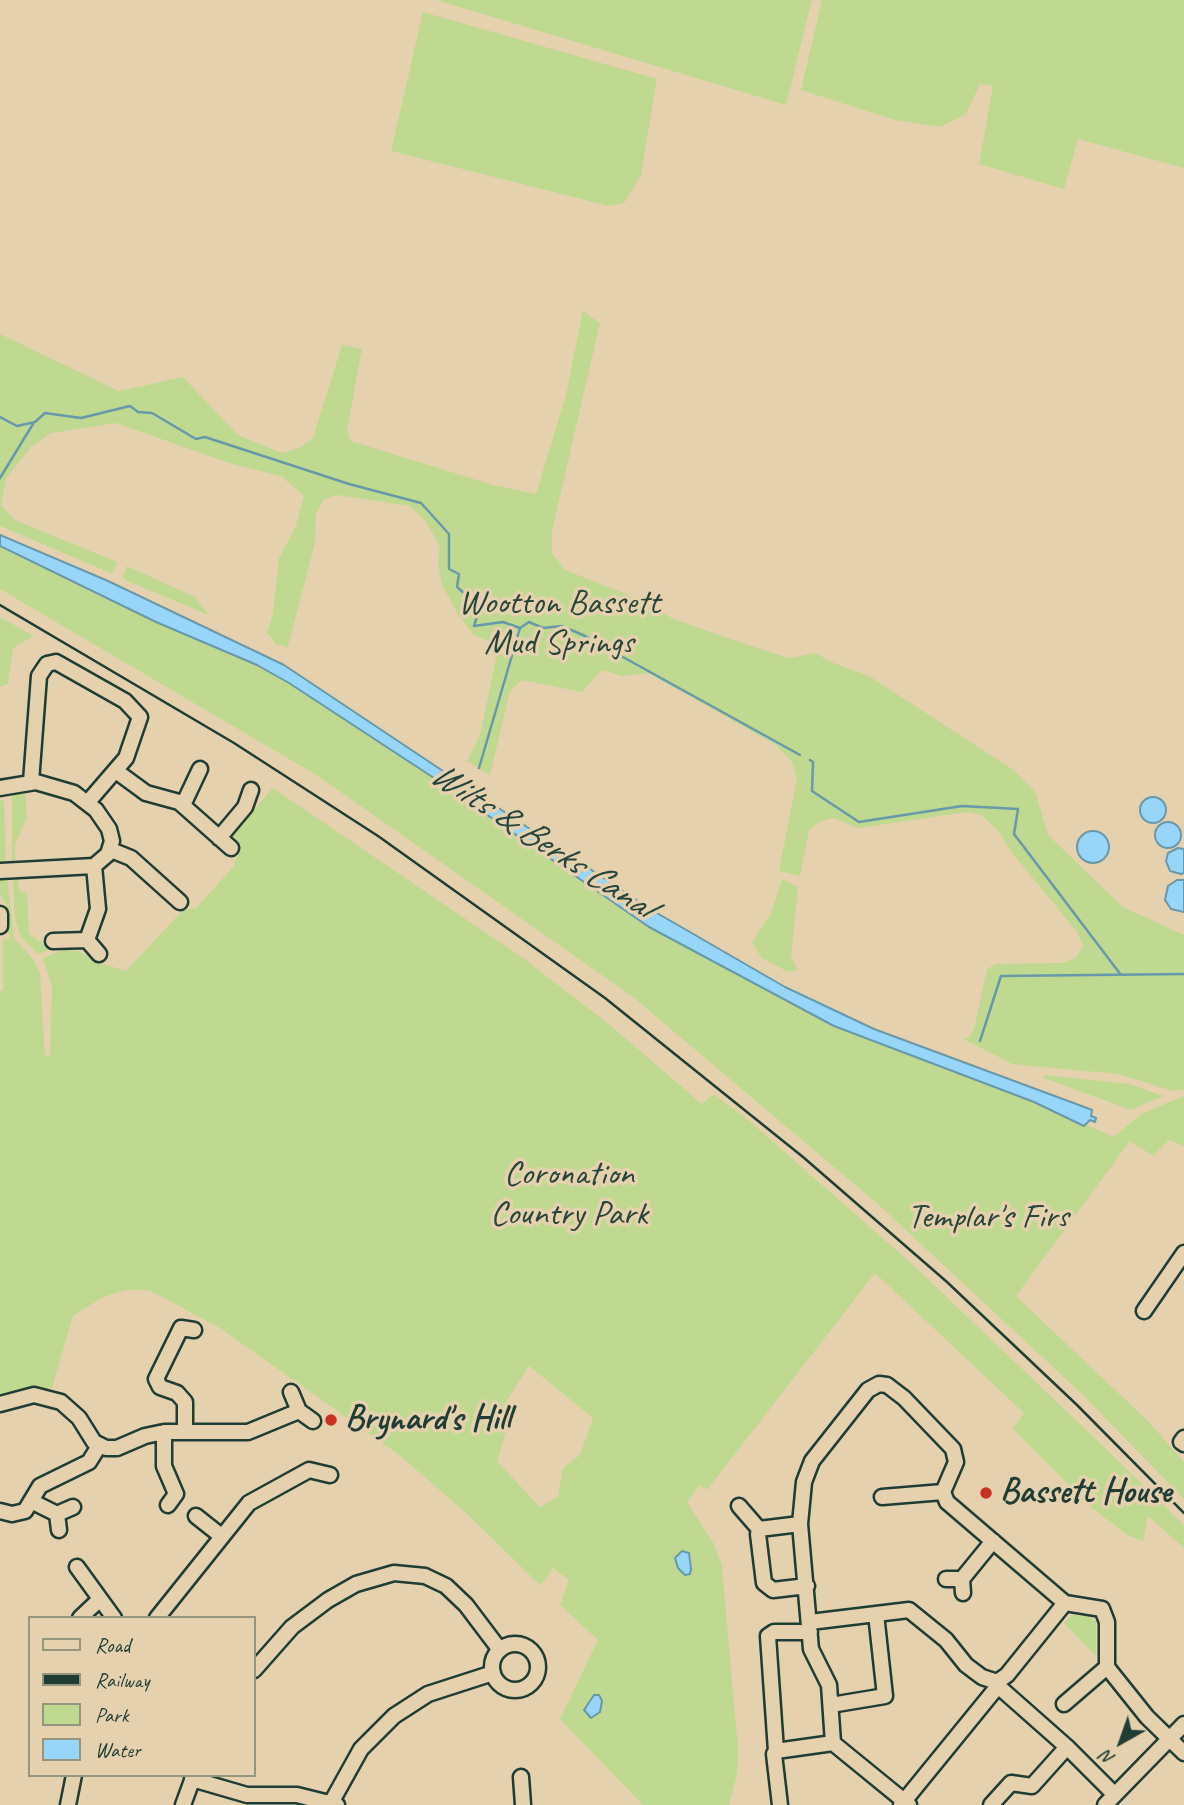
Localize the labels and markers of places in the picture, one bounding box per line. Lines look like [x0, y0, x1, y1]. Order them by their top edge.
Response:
place label: Brynard's Hill [345, 1399, 511, 1441]
marker: Brynard's Hill [323, 1412, 339, 1428]
place label: Bassett House [1000, 1472, 1171, 1514]
marker: Bassett House [978, 1485, 994, 1501]

